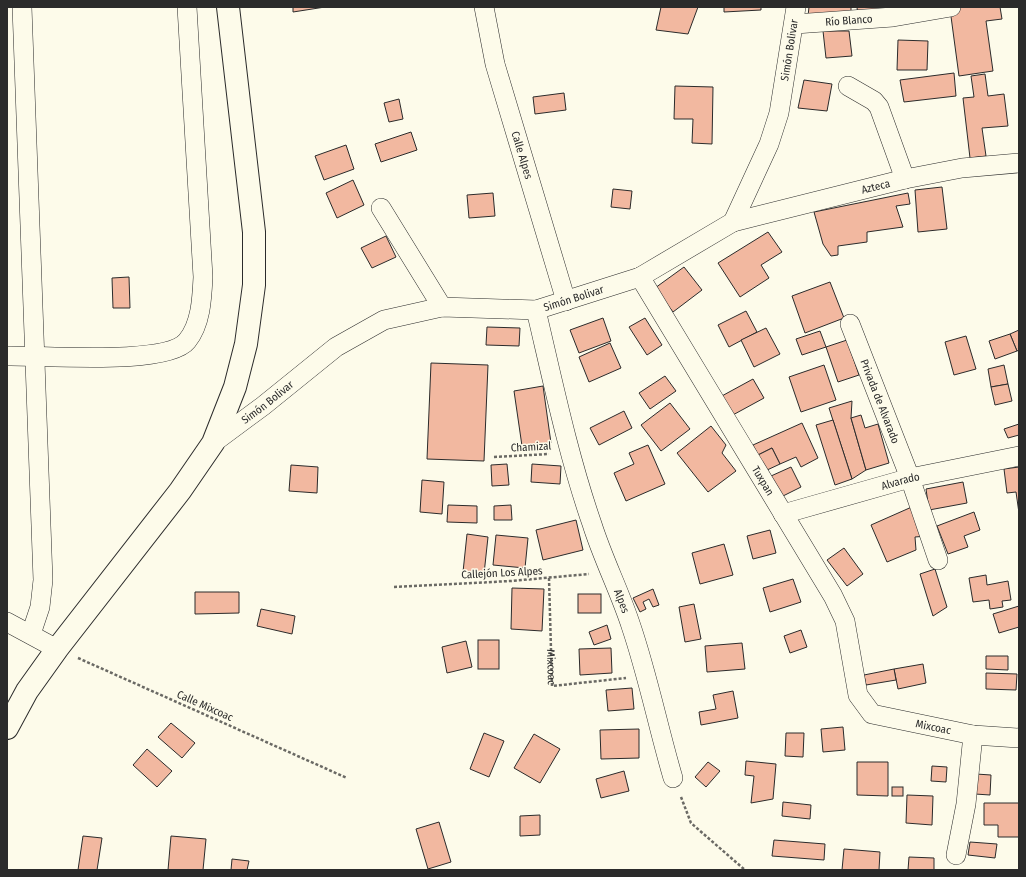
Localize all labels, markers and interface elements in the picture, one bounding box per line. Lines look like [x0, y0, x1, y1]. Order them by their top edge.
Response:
street label: Río Blanco [825, 12, 873, 28]
street label: Simón Bolivar [778, 18, 800, 82]
street label: Calle Alpes [509, 129, 536, 181]
street label: Azteca [860, 177, 891, 196]
street label: Simón Bolivar [542, 282, 605, 314]
street label: Privada de Alvarado [858, 357, 903, 446]
street label: Simón Bolivar [239, 378, 296, 426]
street label: Chamizal [511, 439, 552, 455]
street label: Tuxpan [749, 463, 777, 498]
street label: Alvarado [880, 470, 921, 492]
street label: Callejón Los Alpes [461, 564, 543, 582]
street label: Alpes [611, 587, 633, 615]
street label: Mixcoac [544, 649, 558, 685]
street label: Calle Mixcoac [175, 688, 235, 724]
street label: Mixcoac [915, 717, 952, 737]

